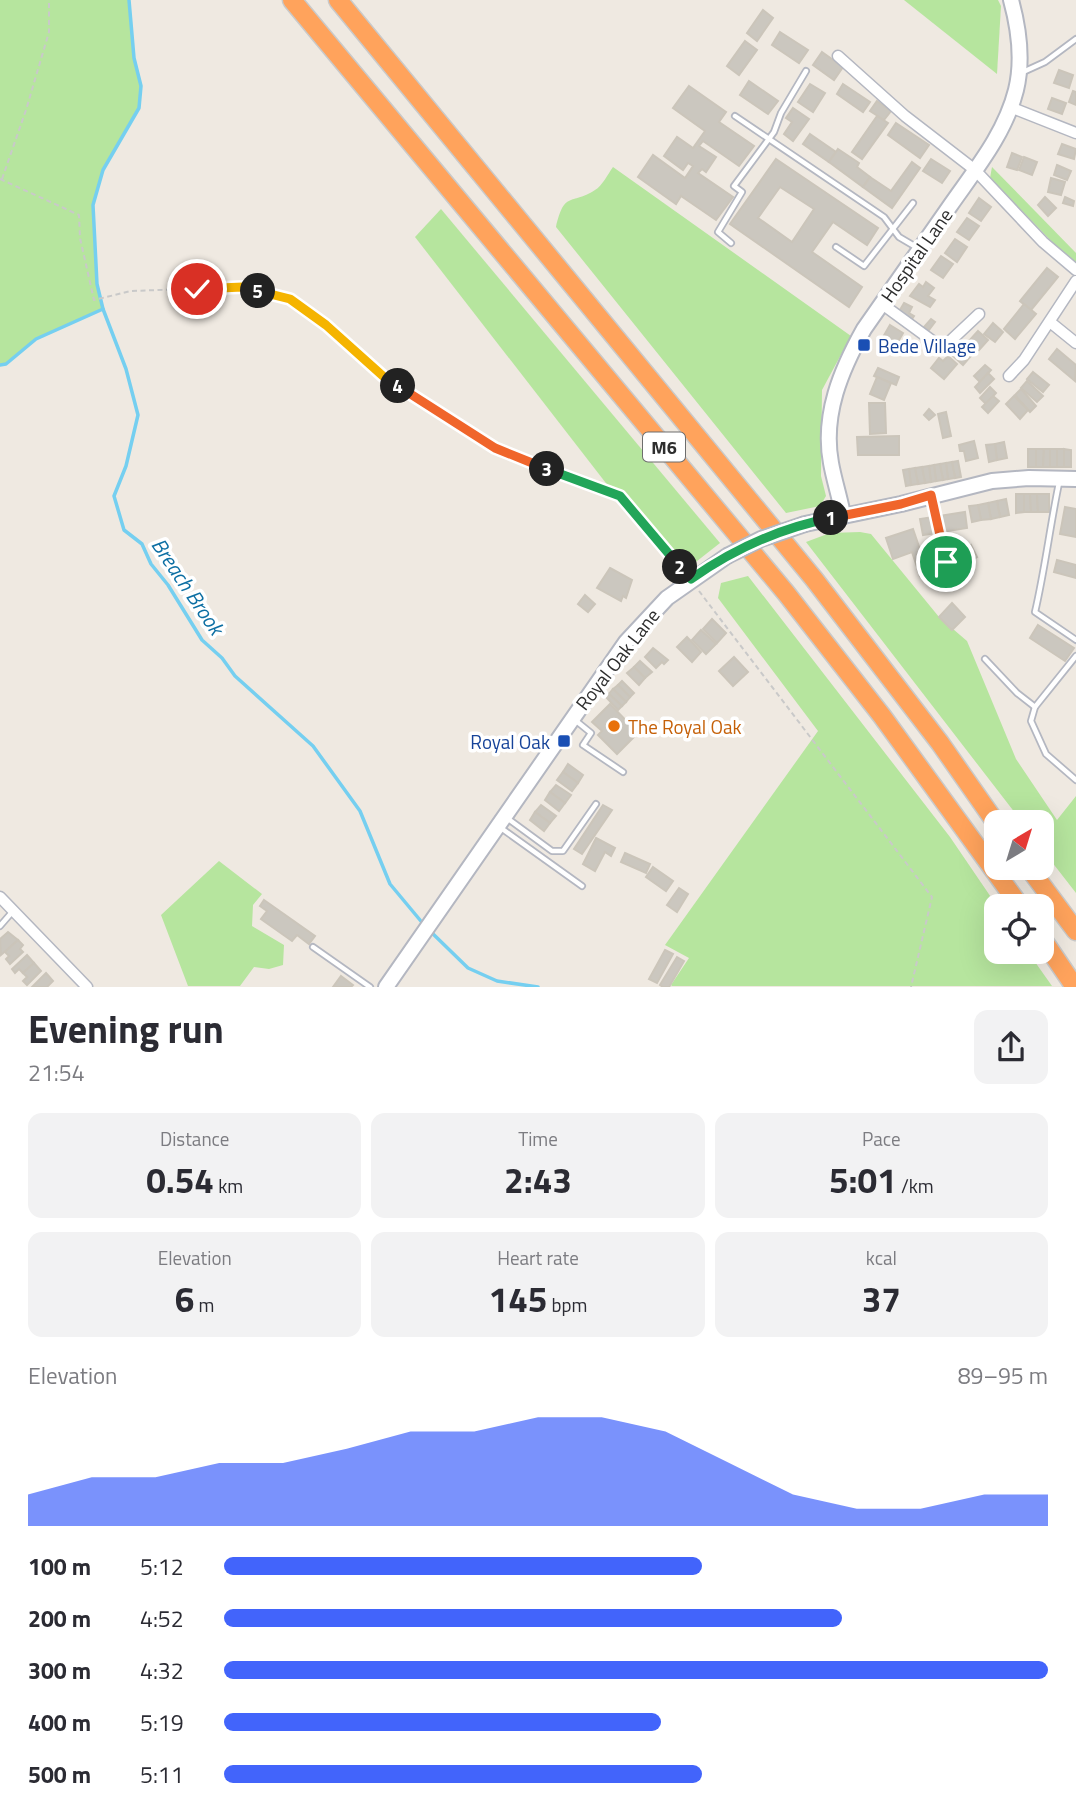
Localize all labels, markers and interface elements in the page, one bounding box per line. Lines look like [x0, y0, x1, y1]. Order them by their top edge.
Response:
street label: Hospital Lane [873, 202, 959, 308]
pin [167, 259, 227, 319]
icon: check [178, 270, 216, 308]
pin: 5 [240, 274, 276, 308]
text: 5 [252, 276, 263, 305]
place label: Bede Village [878, 331, 976, 360]
marker: Bede Village [856, 337, 872, 353]
pin: 4 [380, 368, 416, 404]
text: 4 [392, 371, 403, 400]
road number: M6 [643, 432, 685, 462]
pin: 3 [530, 452, 564, 486]
text: 3 [541, 454, 552, 483]
pin: 1 [814, 500, 848, 536]
text: 1 [825, 503, 836, 532]
water label: Breach Brook [144, 531, 234, 643]
pin [916, 532, 976, 592]
icon: arrive [927, 543, 965, 581]
pin: 2 [662, 550, 698, 584]
text: 2 [674, 552, 685, 581]
street label: Royal Oak Lane [568, 602, 666, 716]
place label: The Royal Oak [628, 712, 742, 741]
marker: The Royal Oak [606, 718, 622, 734]
place label: Royal Oak [470, 727, 550, 756]
marker: Royal Oak [556, 733, 572, 749]
north arrow [984, 810, 1054, 880]
map controls [984, 810, 1054, 964]
button: locate [984, 894, 1054, 964]
text: Evening run [28, 1000, 224, 1058]
button: share [974, 1010, 1048, 1084]
text: 21:54 [28, 1055, 85, 1090]
text: Distance [160, 1124, 229, 1153]
text: Time [518, 1124, 558, 1153]
text: Pace [862, 1124, 901, 1153]
text: 0.54 [146, 1153, 214, 1207]
text: 2:43 [504, 1153, 572, 1207]
text: 5:01 [829, 1153, 897, 1207]
text: km [214, 1171, 243, 1200]
text: /km [897, 1171, 934, 1200]
text: Elevation [158, 1243, 232, 1272]
text: Heart rate [497, 1243, 579, 1272]
text: kcal [866, 1243, 897, 1272]
text: 6 [175, 1272, 194, 1326]
text: 145 [489, 1272, 547, 1326]
text: 37 [862, 1272, 901, 1326]
text: m [194, 1290, 215, 1319]
text: bpm [547, 1290, 587, 1319]
text: Elevation [28, 1358, 117, 1393]
text: 89–95 m [958, 1358, 1048, 1393]
text: 100 m [28, 1549, 91, 1584]
text: 5:12 [140, 1549, 184, 1584]
text: 200 m [28, 1601, 91, 1636]
text: 4:52 [140, 1601, 184, 1636]
text: 300 m [28, 1653, 91, 1688]
text: 4:32 [140, 1653, 184, 1688]
text: 400 m [28, 1705, 91, 1740]
text: 5:19 [140, 1705, 184, 1740]
text: 500 m [28, 1757, 91, 1792]
text: 5:11 [140, 1757, 184, 1792]

